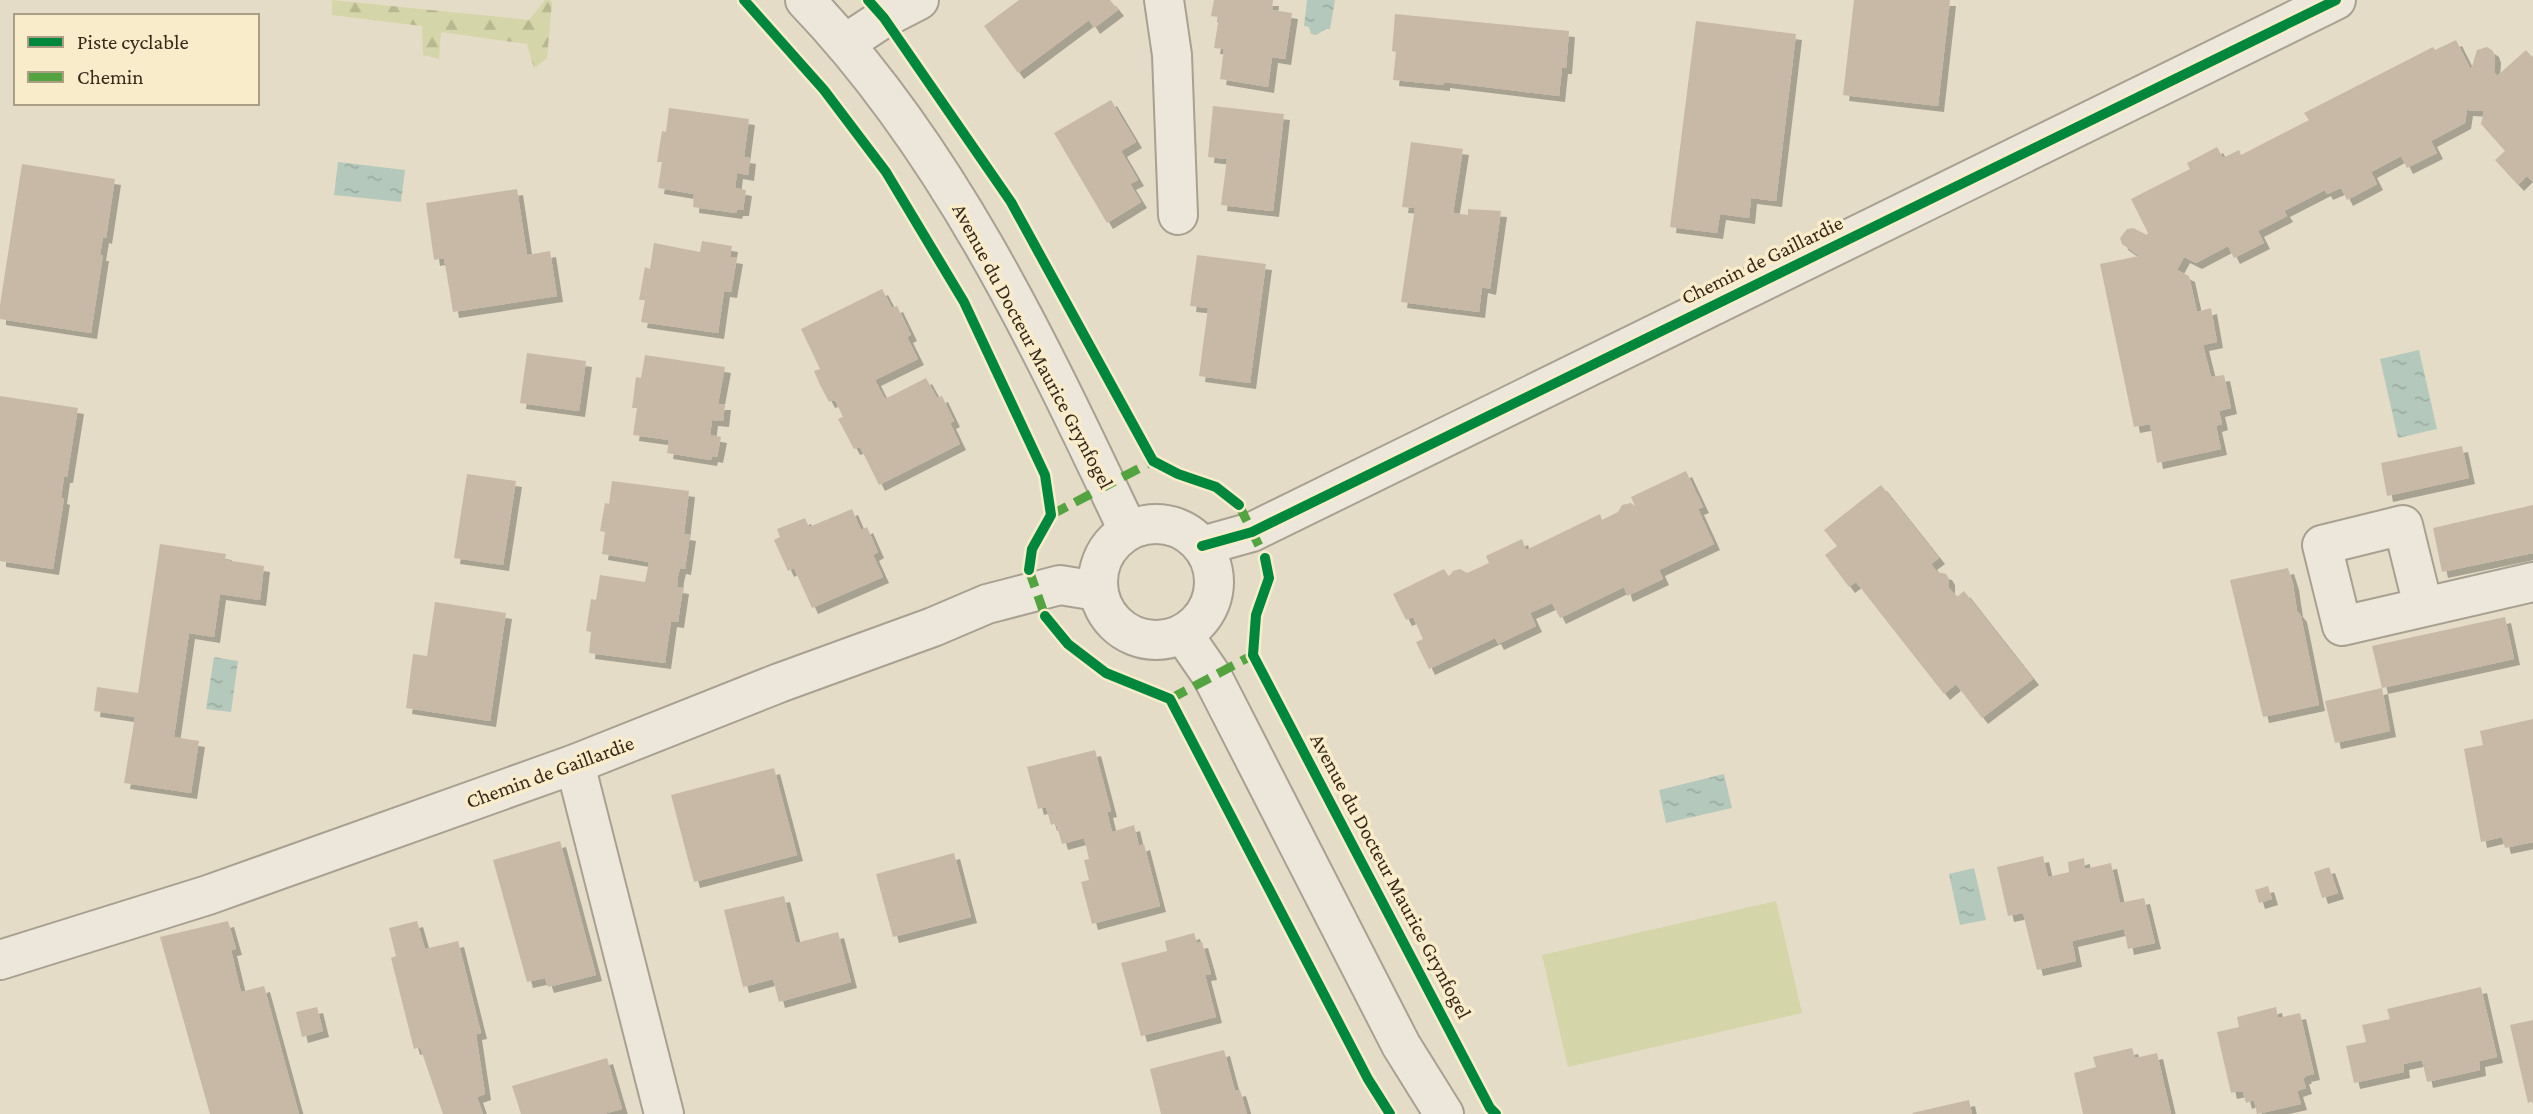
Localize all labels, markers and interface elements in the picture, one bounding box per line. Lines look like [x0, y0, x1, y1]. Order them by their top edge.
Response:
legend [14, 14, 259, 105]
text: Piste cyclable [77, 30, 189, 54]
text: Chemin [77, 65, 144, 89]
street label: Avenue du Docteur Maurice Grynfogel [947, 199, 1119, 493]
street label: Chemin de Gaillardie [1677, 210, 1847, 310]
street label: Avenue du Docteur Maurice Grynfogel [1305, 729, 1477, 1023]
street label: Chemin de Gaillardie [463, 730, 637, 814]

